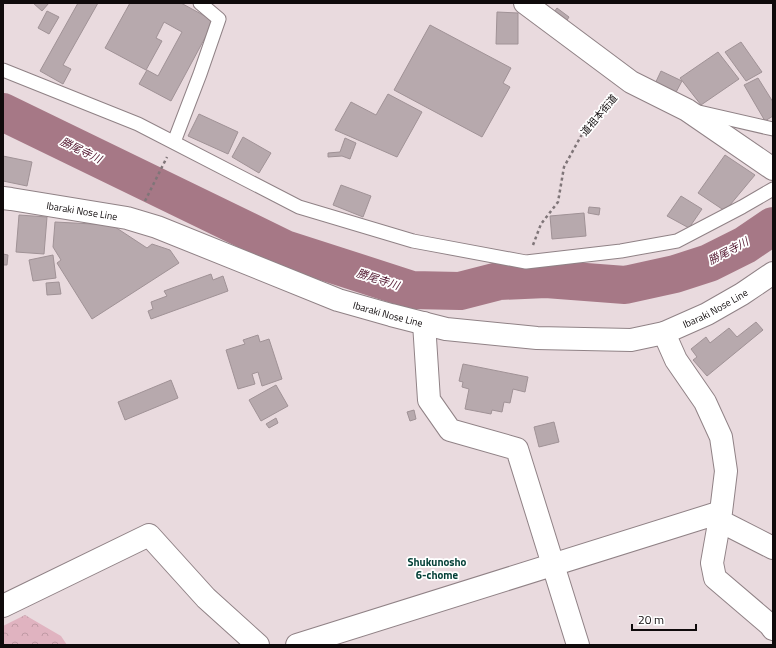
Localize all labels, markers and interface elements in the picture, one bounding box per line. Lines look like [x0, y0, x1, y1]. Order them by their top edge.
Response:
street label: 道祖本街道 [577, 91, 621, 139]
water label: 勝尾寺川 [58, 133, 105, 167]
street label: Ibaraki Nose Line [45, 197, 119, 224]
water label: 勝尾寺川 [705, 233, 752, 268]
water label: 勝尾寺川 [355, 265, 402, 294]
street label: Ibaraki Nose Line [680, 285, 751, 331]
street label: Ibaraki Nose Line [351, 297, 425, 330]
district label: Shukunosho 6-chome [408, 554, 467, 583]
scale bar [632, 606, 696, 632]
text: 20 m [638, 610, 664, 629]

